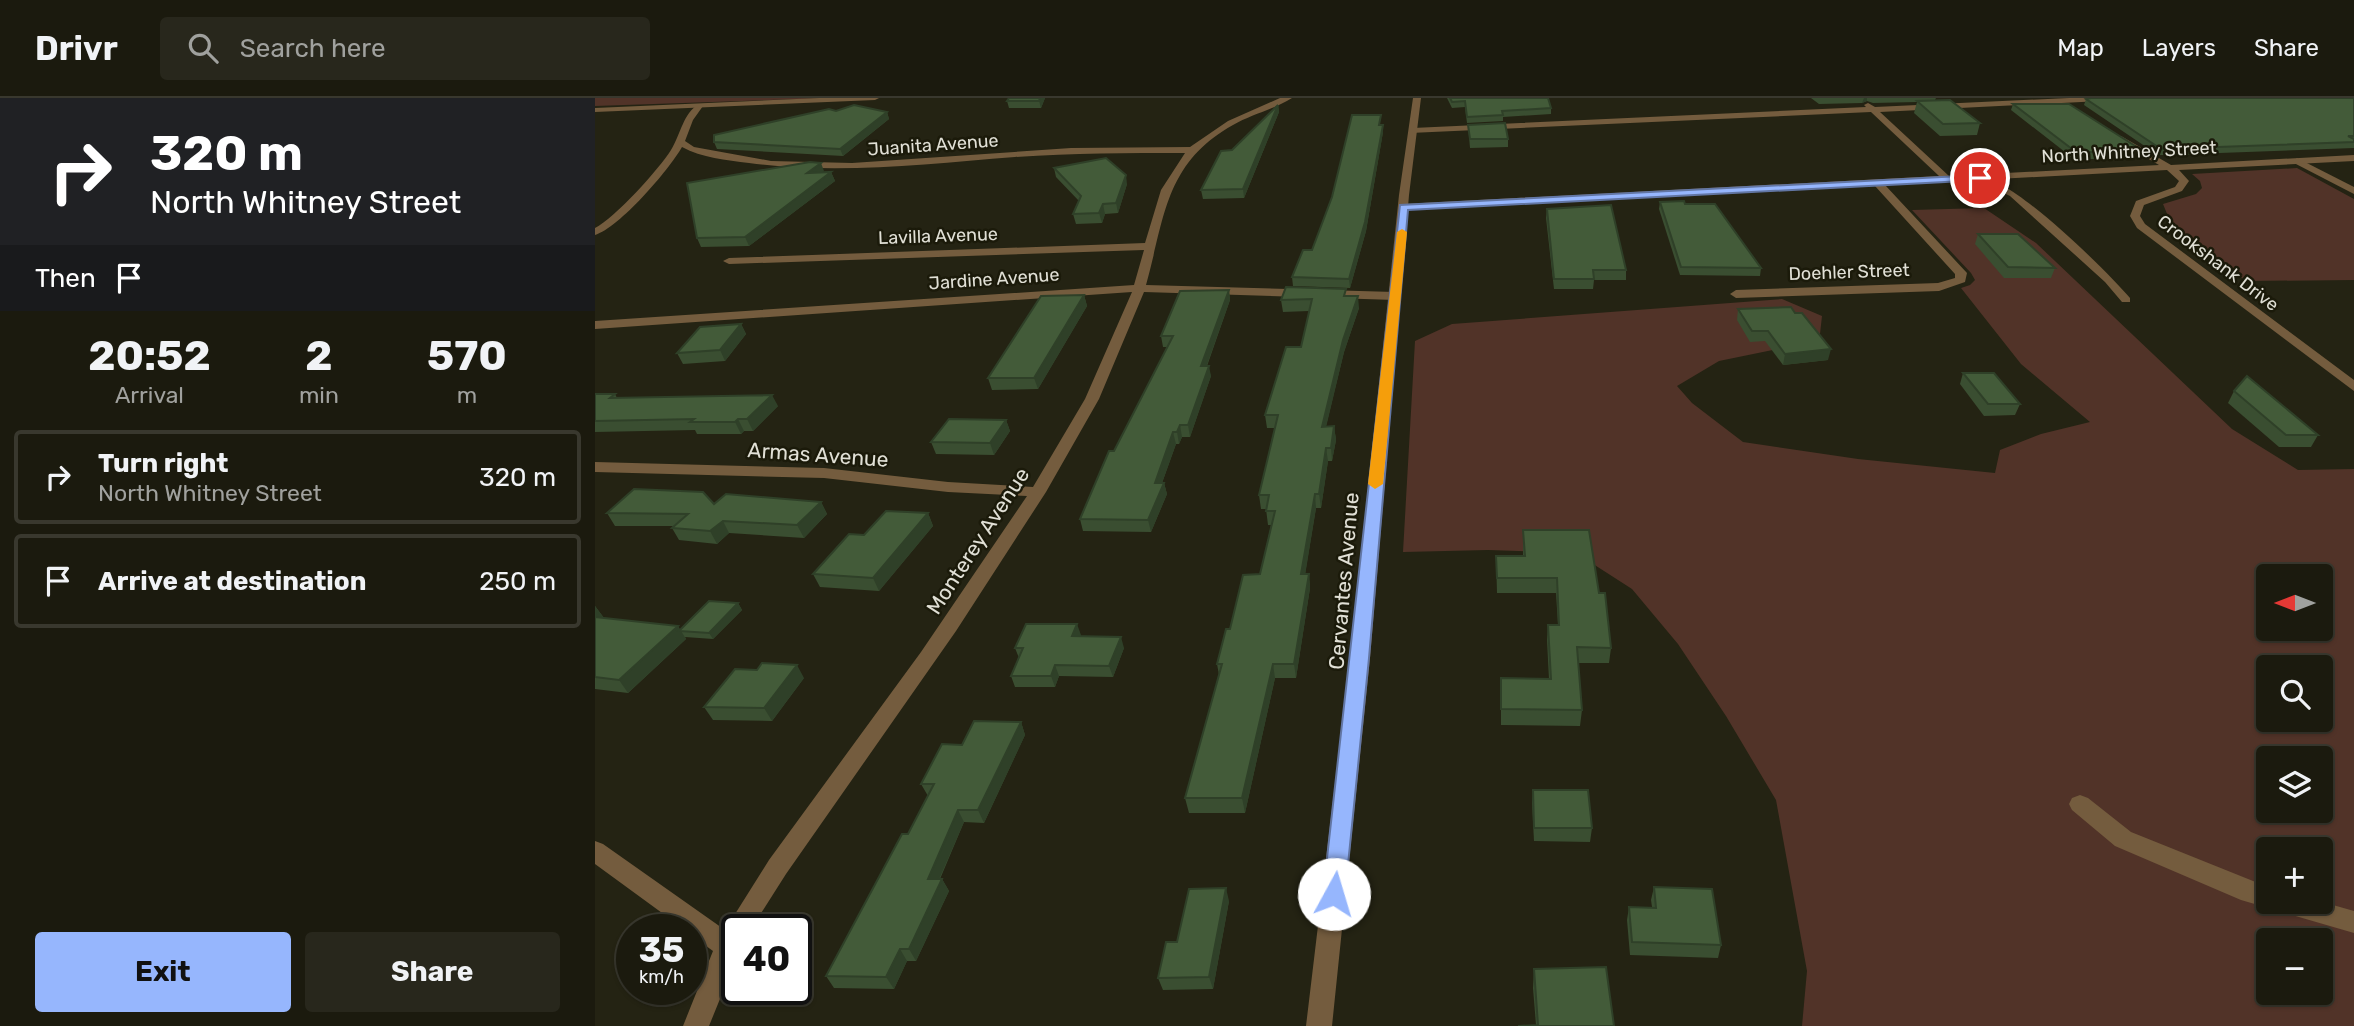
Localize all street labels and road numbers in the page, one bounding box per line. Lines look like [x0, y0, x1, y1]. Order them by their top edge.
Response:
street label: Juanita Avenue [867, 129, 999, 161]
street label: North Whitney Street [2041, 136, 2217, 168]
street label: Crookshank Drive [2153, 210, 2283, 316]
street label: Lavilla Avenue [878, 223, 998, 249]
street label: Doehler Street [1788, 259, 1910, 285]
street label: Jardine Avenue [928, 263, 1060, 295]
street label: Armas Avenue [747, 437, 889, 472]
street label: Monterey Avenue [921, 463, 1034, 619]
street label: Cervantes Avenue [1323, 491, 1364, 671]

